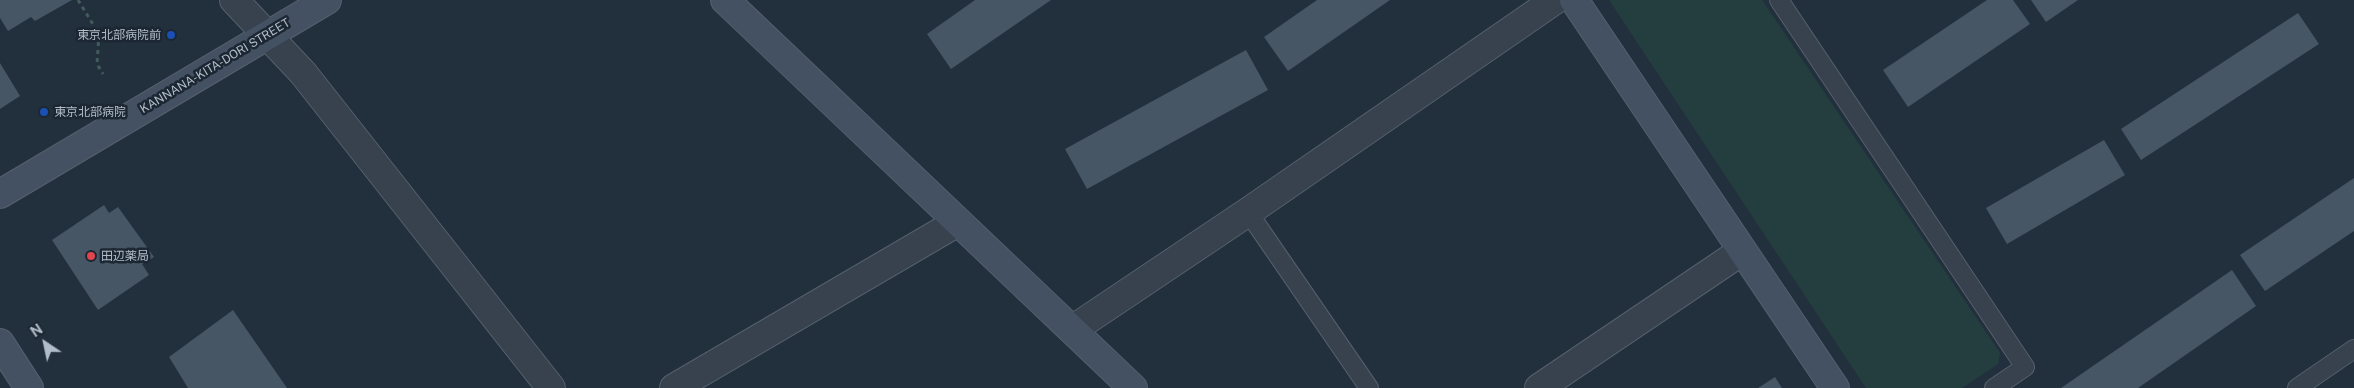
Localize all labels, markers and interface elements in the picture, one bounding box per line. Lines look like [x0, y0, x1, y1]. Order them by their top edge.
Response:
street label: KANNANA-KITA-DORI STREET [137, 15, 293, 117]
place label: 東京北部病院前 [77, 28, 161, 42]
marker: 東京北部病院前 [165, 29, 177, 41]
place label: 東京北部病院 [54, 105, 126, 119]
marker: 東京北部病院 [38, 106, 50, 118]
place label: 田辺薬局 [101, 249, 149, 263]
marker: 田辺薬局 [85, 250, 97, 262]
north arrow [20, 318, 70, 368]
text: N [28, 321, 46, 340]

